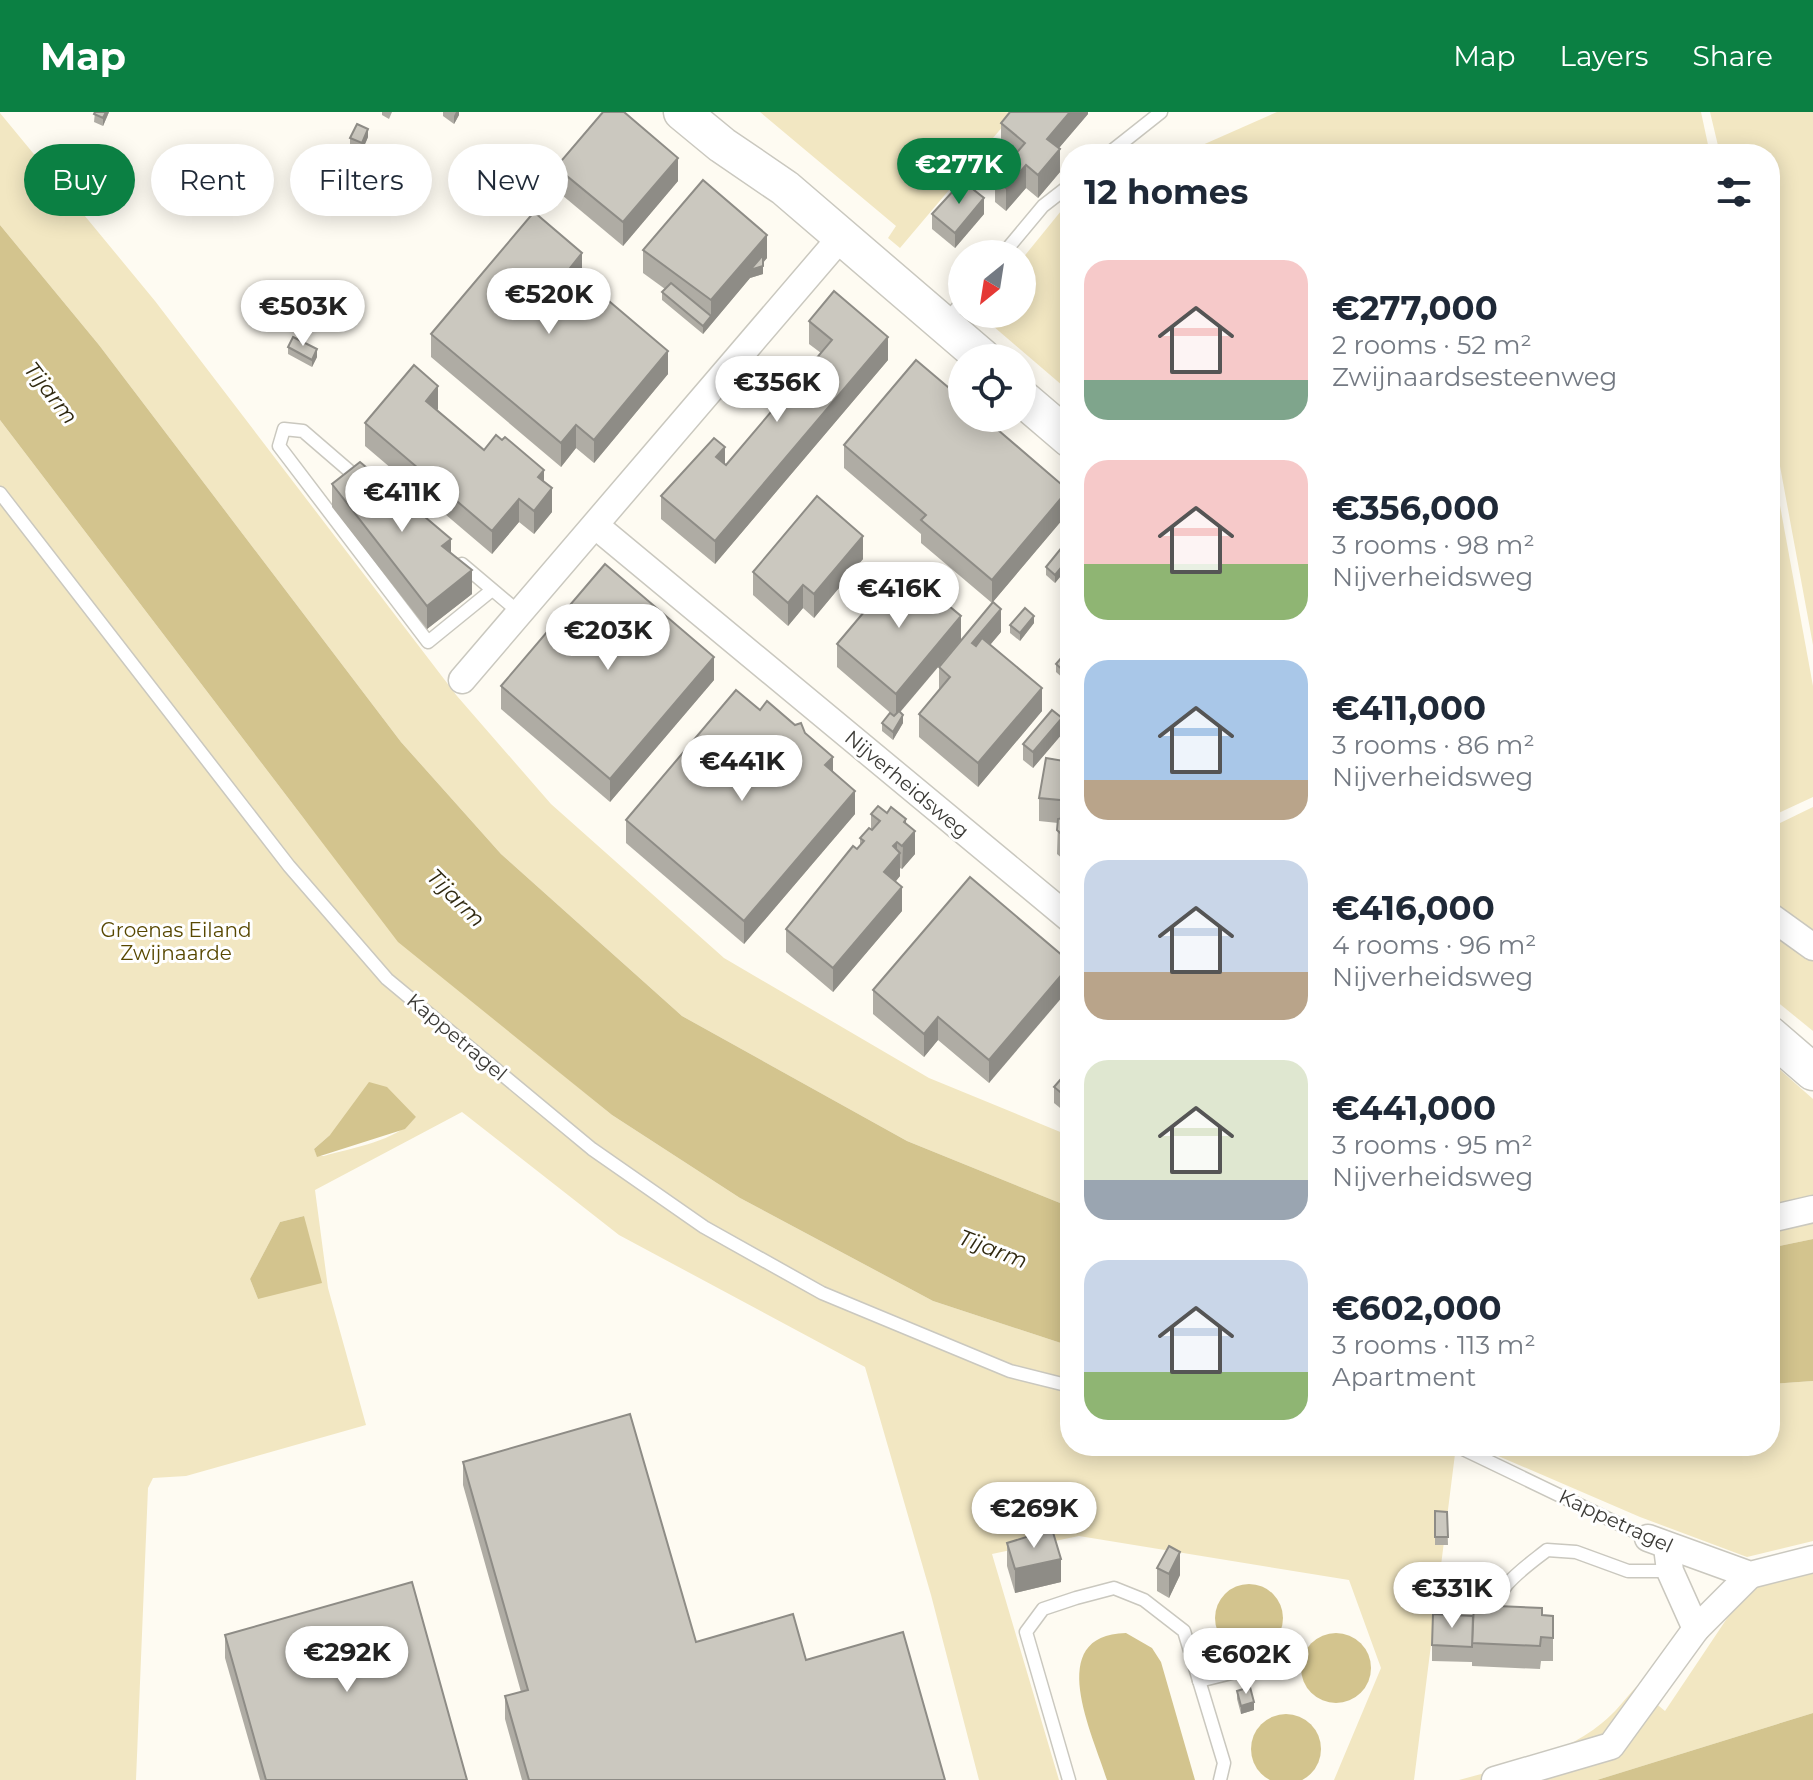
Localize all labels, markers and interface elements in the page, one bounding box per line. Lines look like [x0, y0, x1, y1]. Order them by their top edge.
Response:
text: Map [40, 33, 126, 80]
text: Map [1453, 39, 1516, 73]
text: Layers [1560, 39, 1649, 73]
text: Share [1693, 39, 1773, 73]
pin: €277K [903, 138, 1015, 206]
chip: Buy [24, 144, 135, 216]
chip: Rent [151, 144, 274, 216]
chip: Filters [290, 144, 432, 216]
chip: New [448, 144, 568, 216]
text: €277K [915, 148, 1003, 180]
icon: filters [1712, 170, 1756, 214]
text: 12 homes [1084, 171, 1248, 213]
north arrow [948, 240, 1036, 328]
map controls [948, 240, 1036, 432]
pin: €520K [493, 268, 605, 336]
text: €520K [505, 278, 593, 310]
pin: €503K [247, 280, 359, 348]
text: €277,000 [1332, 287, 1498, 329]
text: €503K [259, 290, 347, 322]
icon: home [1148, 292, 1244, 388]
text: 2 rooms · 52 m² [1332, 329, 1532, 361]
button: locate [948, 344, 1036, 432]
pin: €356K [721, 356, 833, 424]
water label: Tijarm [18, 357, 84, 429]
text: Zwijnaardsesteenweg [1332, 361, 1617, 393]
text: €356K [733, 366, 821, 398]
pin: €411K [346, 466, 458, 534]
text: €411K [363, 476, 441, 508]
text: €356,000 [1332, 487, 1499, 529]
icon: home [1148, 492, 1244, 588]
text: 3 rooms · 98 m² [1332, 529, 1535, 561]
text: Nijverheidsweg [1332, 561, 1533, 593]
pin: €416K [843, 562, 955, 630]
text: €416K [857, 572, 941, 604]
pin: €203K [552, 604, 664, 672]
text: €203K [564, 614, 652, 646]
text: €411,000 [1332, 687, 1486, 729]
icon: home [1148, 692, 1244, 788]
street label: Nijverheidsweg [840, 725, 974, 843]
text: 3 rooms · 86 m² [1332, 729, 1535, 761]
pin: €441K [686, 735, 798, 803]
text: €441K [699, 745, 785, 777]
text: Nijverheidsweg [1332, 761, 1533, 793]
water label: Tijarm [421, 863, 491, 933]
text: €416,000 [1332, 887, 1495, 929]
icon: home [1148, 892, 1244, 988]
park label: Groenas Eiland Zwijnaarde [100, 918, 252, 965]
text: 4 rooms · 96 m² [1332, 929, 1536, 961]
text: Nijverheidsweg [1332, 961, 1533, 993]
street label: Kappetragel [402, 988, 512, 1086]
text: €441,000 [1332, 1087, 1496, 1129]
icon: home [1148, 1092, 1244, 1188]
text: 3 rooms · 95 m² [1332, 1129, 1533, 1161]
text: Nijverheidsweg [1332, 1161, 1533, 1193]
water label: Tijarm [955, 1224, 1031, 1274]
text: €602,000 [1332, 1287, 1502, 1329]
icon: home [1148, 1292, 1244, 1388]
text: 3 rooms · 113 m² [1332, 1329, 1536, 1361]
text: Apartment [1332, 1361, 1476, 1393]
pin: €269K [978, 1482, 1090, 1550]
street label: Kappetragel [1555, 1484, 1677, 1558]
text: €269K [990, 1492, 1078, 1524]
pin: €331K [1396, 1562, 1508, 1630]
text: €331K [1411, 1572, 1493, 1604]
pin: €292K [291, 1626, 403, 1694]
pin: €602K [1190, 1628, 1302, 1696]
text: €292K [303, 1636, 391, 1668]
text: €602K [1201, 1638, 1291, 1670]

